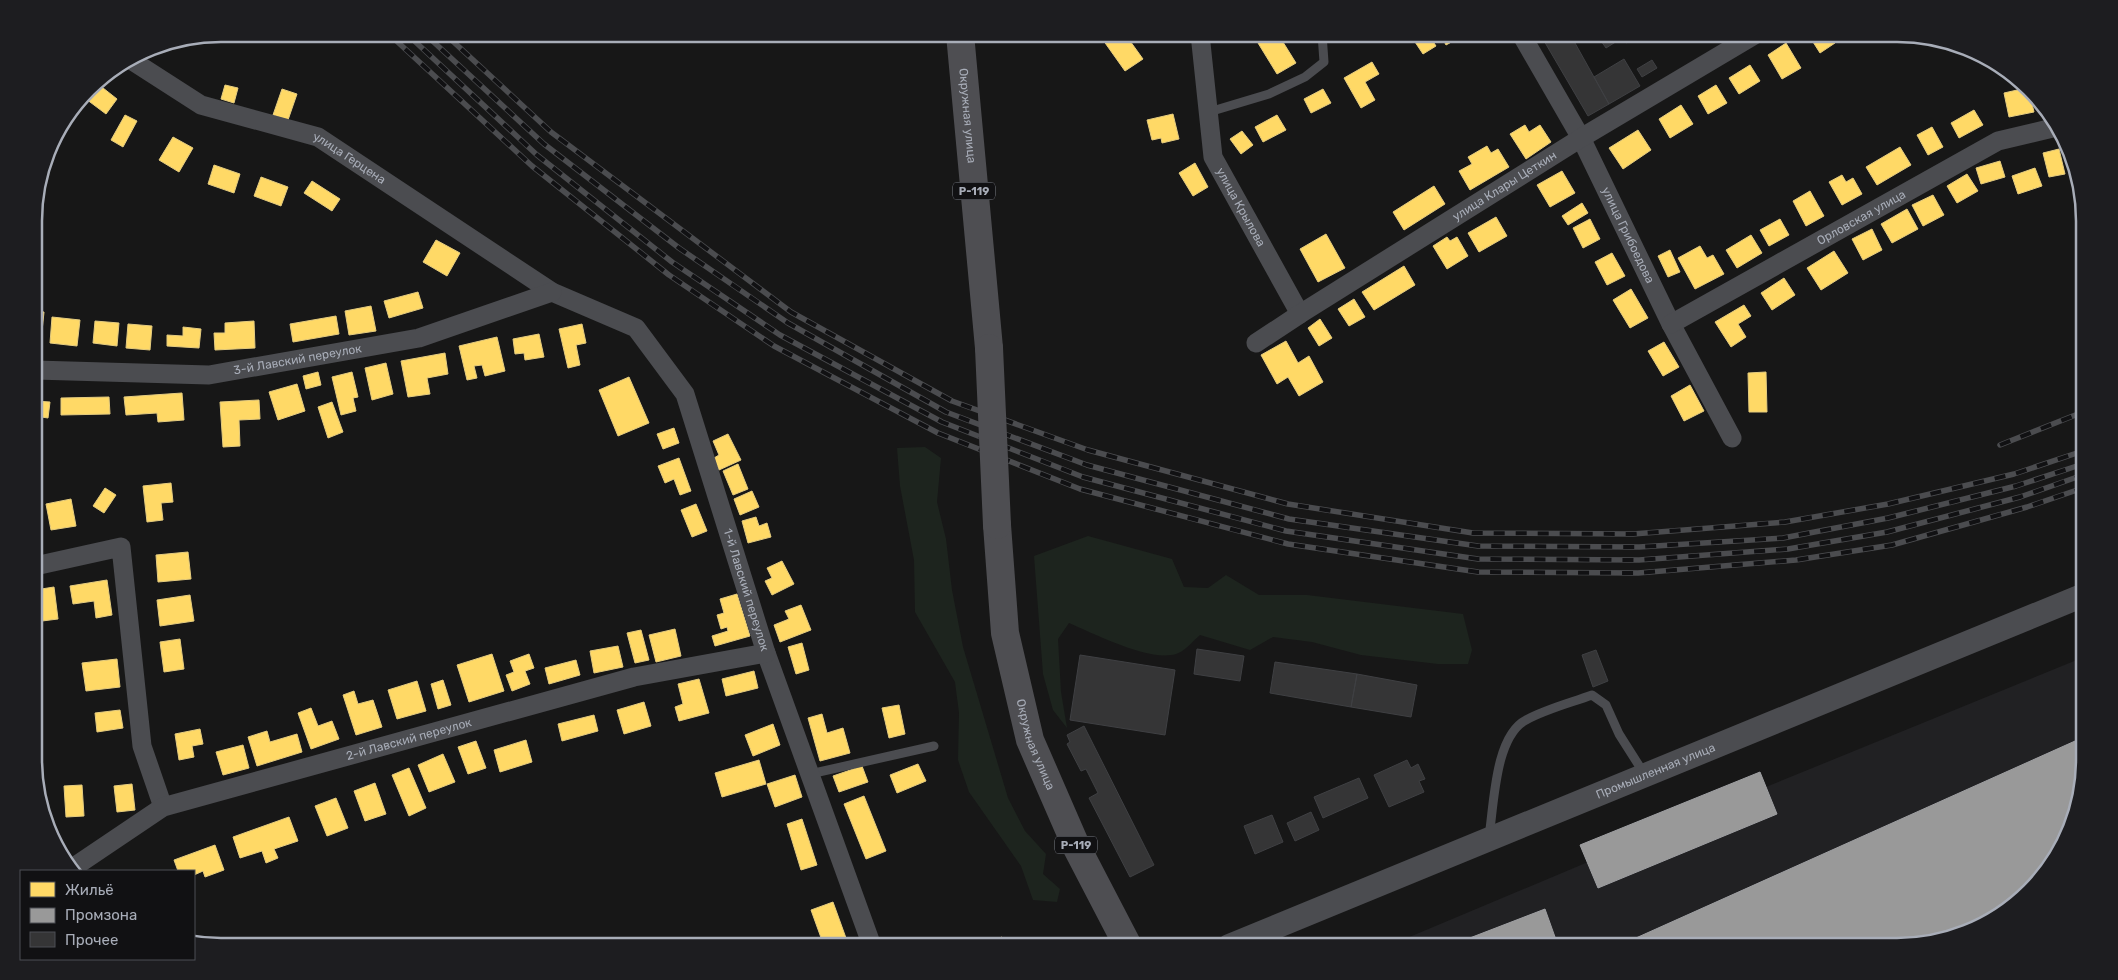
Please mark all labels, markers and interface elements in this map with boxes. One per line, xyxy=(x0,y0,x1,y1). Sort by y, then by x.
street label: Окружная улица xyxy=(956,67,979,164)
street label: улица Герцена xyxy=(312,129,388,187)
street label: улица Клары Цеткин xyxy=(1450,148,1559,224)
street label: улица Крылова xyxy=(1213,165,1268,249)
road number: Р-119 xyxy=(953,182,995,200)
street label: улица Грибоедова xyxy=(1599,185,1657,286)
street label: Орловская улица xyxy=(1814,187,1908,248)
street label: 3-й Лавский переулок xyxy=(232,341,363,378)
street label: 1-й Лавский переулок xyxy=(721,527,772,653)
street label: Окружная улица xyxy=(1014,698,1058,792)
street label: 2-й Лавский переулок xyxy=(345,715,474,763)
street label: Промышленная улица xyxy=(1594,740,1717,802)
road number: Р-119 xyxy=(1055,836,1097,854)
legend xyxy=(20,870,195,960)
text: Жильё xyxy=(65,881,114,899)
text: Промзона xyxy=(65,906,137,924)
text: Прочее xyxy=(65,931,118,949)

